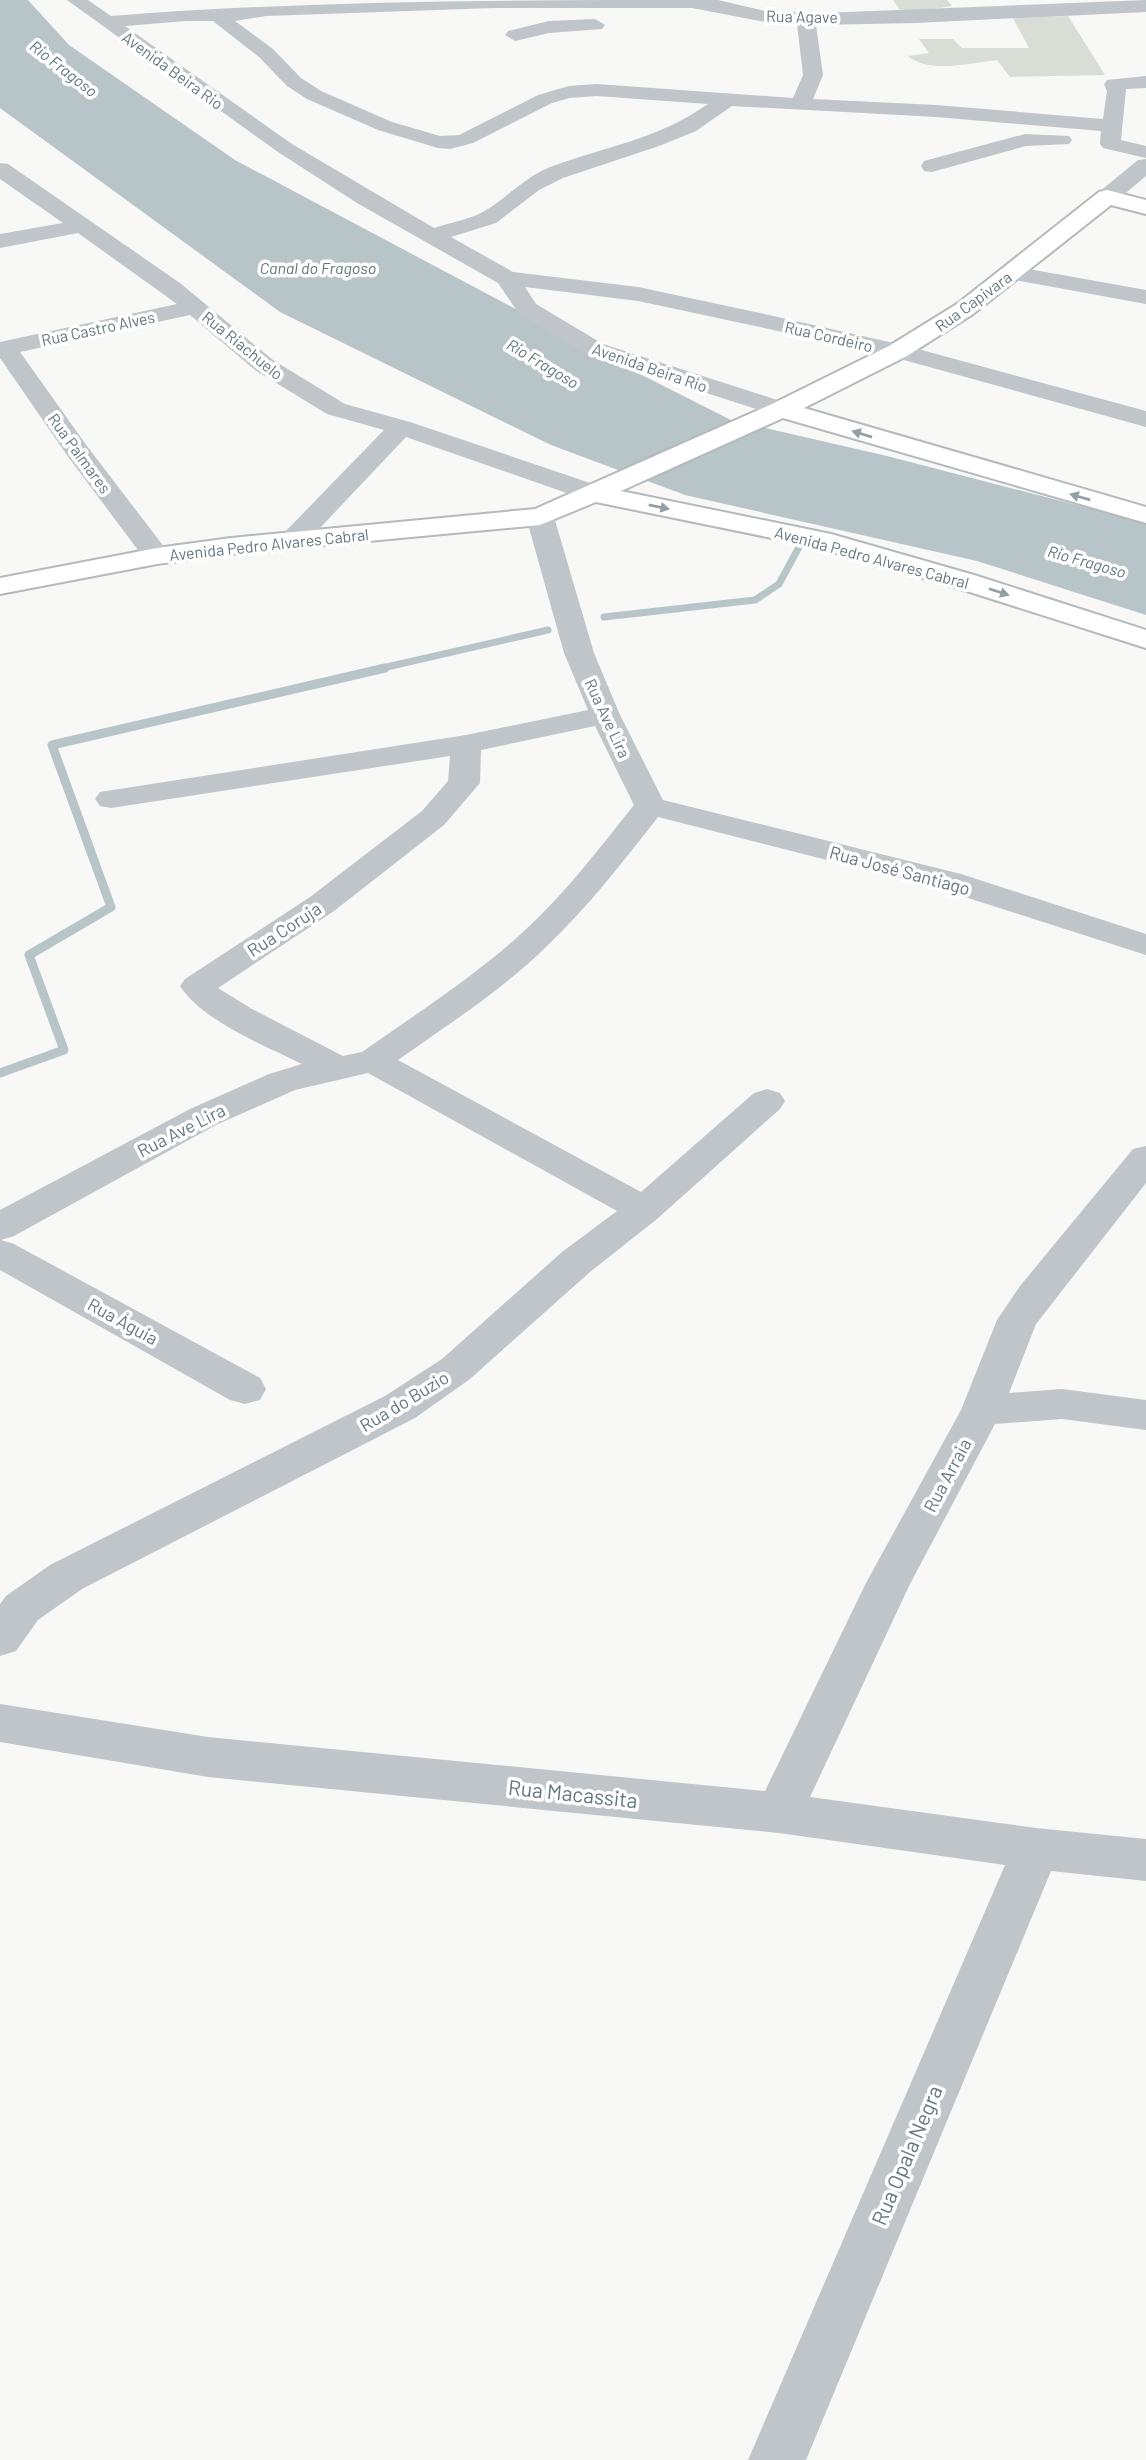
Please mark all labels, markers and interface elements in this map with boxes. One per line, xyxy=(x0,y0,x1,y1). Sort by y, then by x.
street label: Rua Agave xyxy=(766,6,838,26)
street label: Avenida Beira Rio xyxy=(119,27,227,113)
water label: Rio Fragoso xyxy=(27,36,101,100)
water label: Canal do Fragoso xyxy=(260,258,376,277)
street label: Rua Capivara xyxy=(931,267,1015,335)
street label: Rua Castro Alves xyxy=(40,307,156,349)
street label: Rua Riachuelo xyxy=(199,307,287,383)
street label: Rua Cordeiro xyxy=(783,317,875,355)
water label: Rio Fragoso xyxy=(504,334,582,392)
street label: Avenida Beira Rio xyxy=(590,338,710,396)
street label: Rua Palmares xyxy=(45,409,115,497)
one-way arrow xyxy=(851,429,872,439)
one-way arrow xyxy=(1070,491,1091,501)
one-way arrow xyxy=(648,501,670,512)
street label: Avenida Pedro Alvares Cabral xyxy=(773,522,971,592)
street label: Avenida Pedro Alvares Cabral xyxy=(168,524,370,564)
water label: Rio Fragoso xyxy=(1046,541,1128,581)
one-way arrow xyxy=(988,588,1009,598)
street label: Rua Ave Lira xyxy=(581,675,635,761)
street label: Rua José Santiago xyxy=(827,841,973,899)
street label: Rua Coruja xyxy=(243,897,325,961)
street label: Rua Ave Lira xyxy=(133,1098,229,1162)
street label: Rua Águia xyxy=(84,1293,162,1349)
street label: Rua do Buzio xyxy=(356,1366,452,1436)
street label: Rua Arraia xyxy=(918,1434,976,1516)
street label: Rua Macassita xyxy=(507,1774,639,1812)
street label: Rua Opala Negra xyxy=(865,2081,947,2229)

